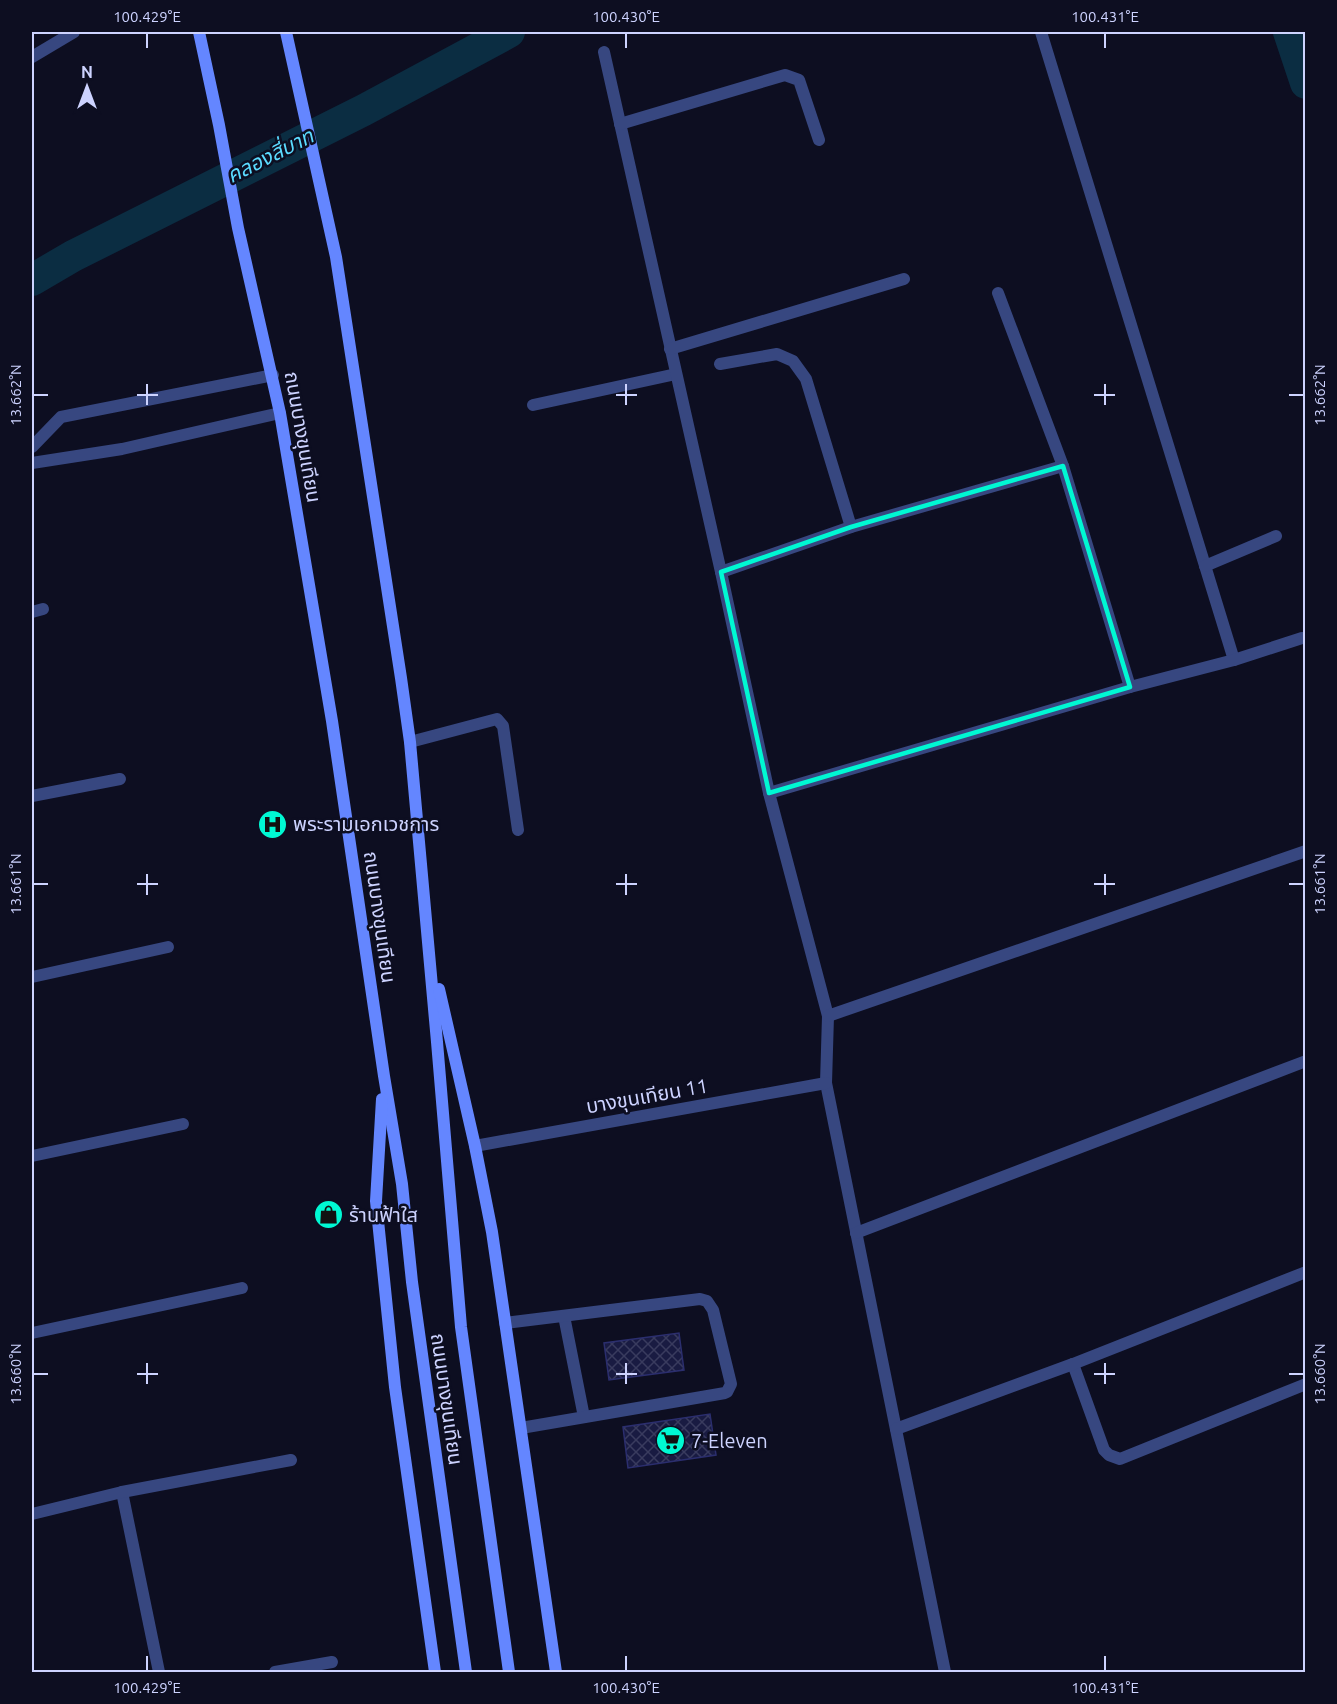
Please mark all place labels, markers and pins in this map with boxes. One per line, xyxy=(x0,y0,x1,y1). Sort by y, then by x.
hospital icon: พระรามเอกเวชการ xyxy=(256,808,288,840)
place label: พระรามเอกเวชการ xyxy=(293,812,439,835)
shop icon: ร้านฟ้าใส xyxy=(312,1199,344,1231)
place label: ร้านฟ้าใส xyxy=(349,1203,418,1226)
supermarket icon: 7-Eleven xyxy=(654,1425,686,1457)
place label: 7-Eleven xyxy=(691,1429,768,1452)

